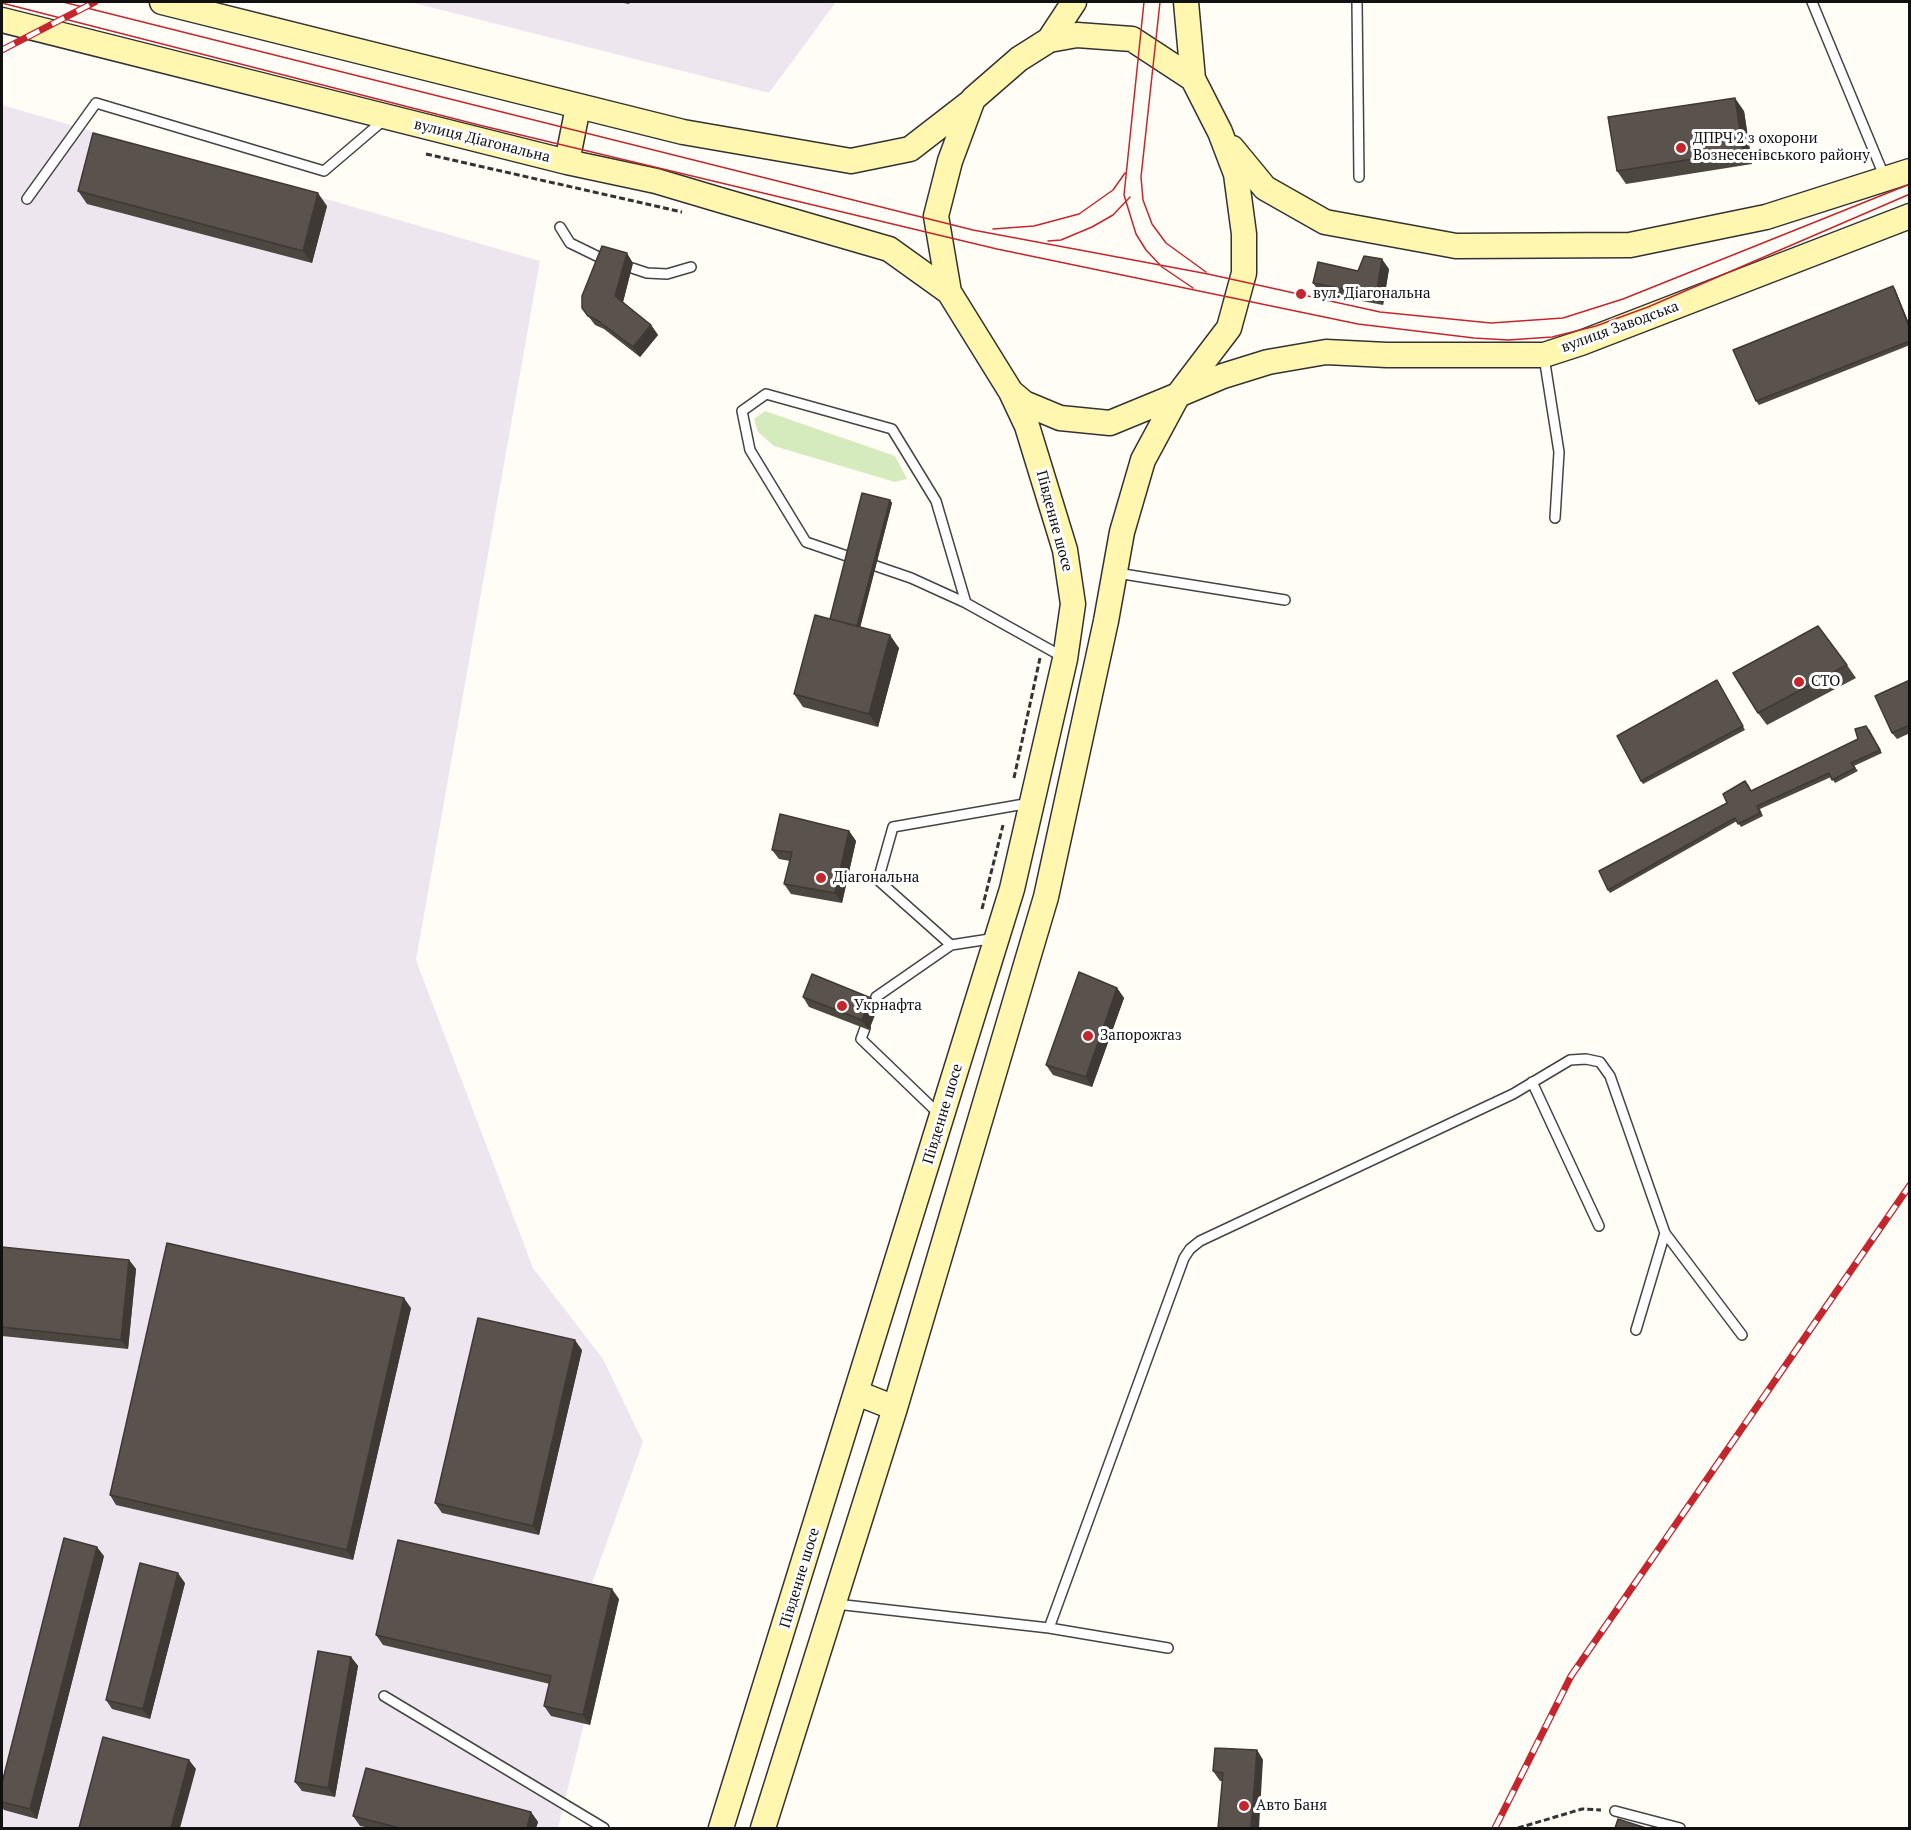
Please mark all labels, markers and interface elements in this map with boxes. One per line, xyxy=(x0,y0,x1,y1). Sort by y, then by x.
street label: вулиця Діагональна xyxy=(412,115,552,167)
place label: ДПРЧ 2 з охорони Вознесенівського району xyxy=(1693,130,1870,165)
marker: ДПРЧ 2 з охорони Вознесенівського району xyxy=(1674,141,1688,155)
place label: вул. Діагональна xyxy=(1313,285,1431,303)
marker: вул. Діагональна xyxy=(1294,287,1308,301)
street label: вулиця Заводська xyxy=(1559,297,1681,357)
street label: Південне шосе xyxy=(1032,468,1076,574)
place label: СТО xyxy=(1811,673,1840,691)
marker: СТО xyxy=(1792,675,1806,689)
place label: Діагональна xyxy=(833,869,919,887)
marker: Діагональна xyxy=(814,871,828,885)
place label: Укрнафта xyxy=(854,997,922,1015)
marker: Укрнафта xyxy=(835,999,849,1013)
place label: Запорожгаз xyxy=(1100,1027,1182,1045)
marker: Запорожгаз xyxy=(1081,1029,1095,1043)
street label: Південне шосе xyxy=(919,1062,967,1166)
street label: Південне шосе xyxy=(776,1526,824,1630)
place label: Авто Баня xyxy=(1256,1797,1327,1815)
marker: Авто Баня xyxy=(1237,1799,1251,1813)

